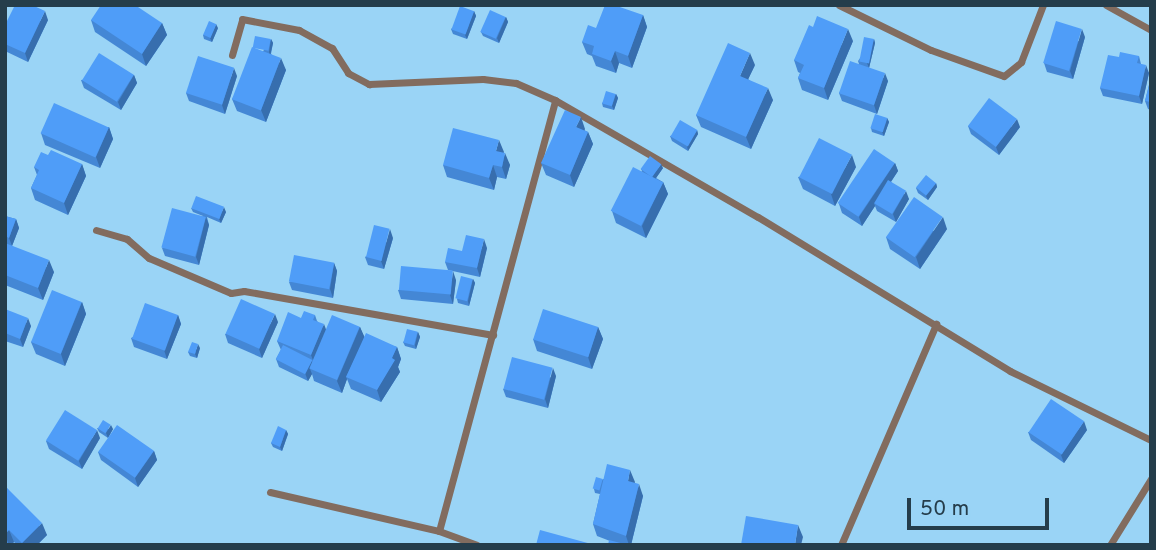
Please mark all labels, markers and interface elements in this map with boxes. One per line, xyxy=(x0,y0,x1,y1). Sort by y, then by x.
scale bar xyxy=(911,484,1053,528)
text: 50 m xyxy=(920,496,969,523)

